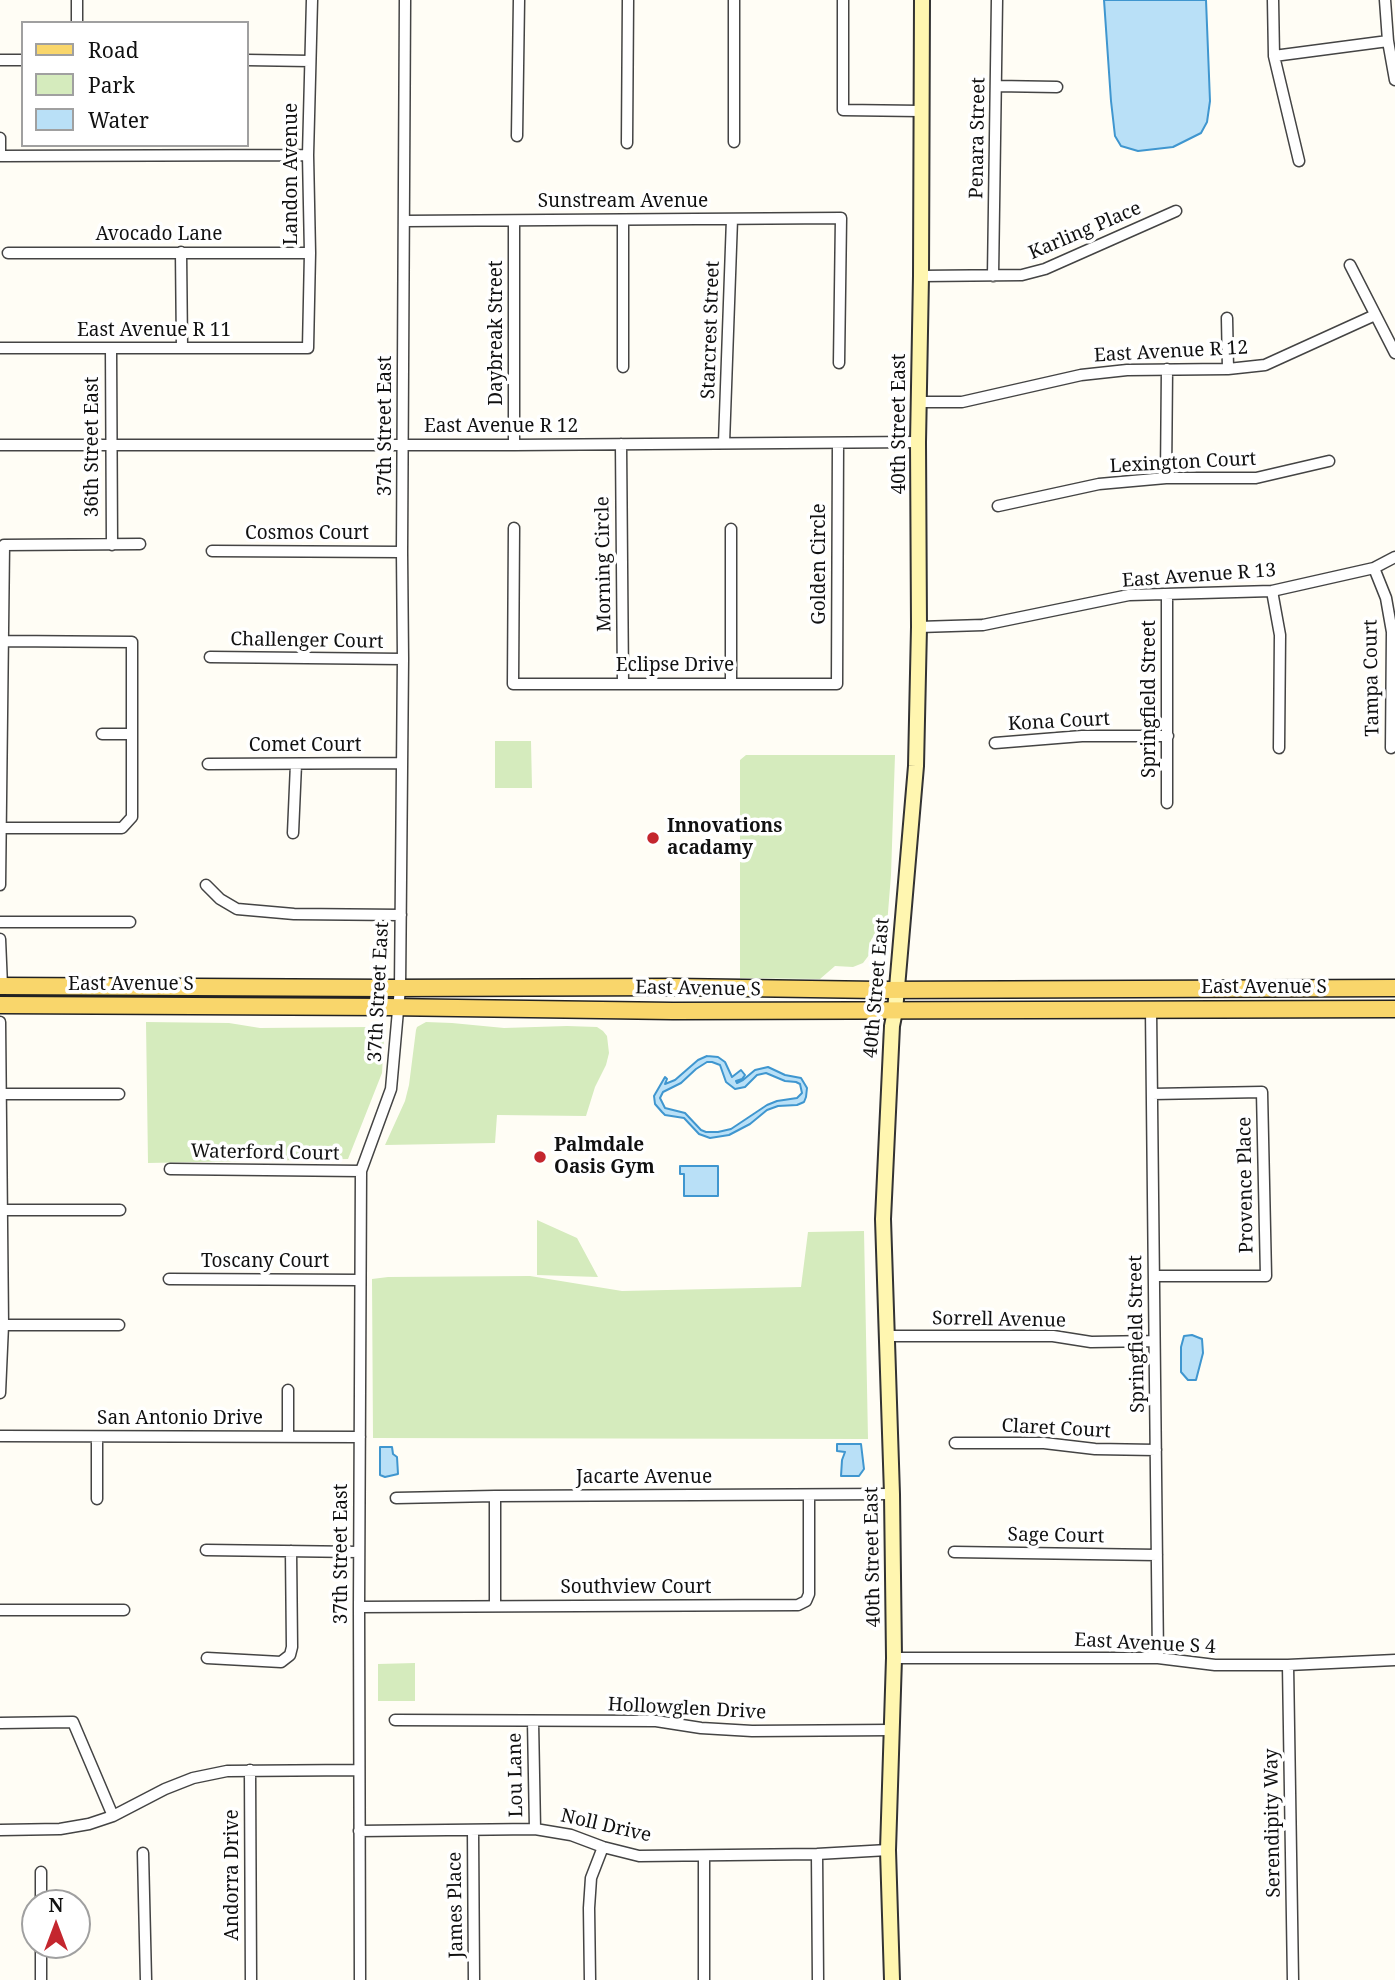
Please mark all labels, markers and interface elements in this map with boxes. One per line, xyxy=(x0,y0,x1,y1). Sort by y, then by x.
legend xyxy=(21,21,248,147)
text: Road xyxy=(88,36,139,64)
text: Park xyxy=(88,71,135,99)
street label: Penara Street xyxy=(966,77,990,199)
street label: Landon Avenue xyxy=(281,103,303,245)
text: Water xyxy=(88,106,149,134)
street label: Sunstream Avenue xyxy=(538,191,708,213)
street label: Karling Place xyxy=(1025,197,1145,265)
street label: Avocado Lane xyxy=(96,224,222,246)
street label: Daybreak Street xyxy=(486,260,508,406)
street label: Starcrest Street xyxy=(697,260,725,400)
street label: East Avenue R 11 xyxy=(77,320,231,342)
street label: East Avenue R 12 xyxy=(1093,337,1249,367)
street label: 40th Street East xyxy=(889,354,911,494)
street label: 37th Street East xyxy=(375,356,397,496)
street label: 36th Street East xyxy=(82,377,104,517)
street label: East Avenue R 12 xyxy=(424,416,578,438)
street label: Lexington Court xyxy=(1109,448,1257,478)
street label: Morning Circle xyxy=(591,496,617,632)
street label: Golden Circle xyxy=(809,503,831,625)
street label: Cosmos Court xyxy=(245,523,369,545)
street label: East Avenue R 13 xyxy=(1121,559,1277,593)
street label: Tampa Court xyxy=(1360,619,1384,737)
street label: Springfield Street xyxy=(1139,620,1161,778)
street label: Challenger Court xyxy=(230,628,384,654)
street label: Eclipse Drive xyxy=(616,655,734,677)
street label: Kona Court xyxy=(1007,708,1111,736)
street label: Comet Court xyxy=(249,735,361,757)
place label: Innovations acadamy xyxy=(667,816,782,860)
marker: Innovations acadamy xyxy=(645,830,661,846)
street label: 40th Street East xyxy=(860,917,894,1059)
street label: 37th Street East xyxy=(364,921,394,1063)
street label: East Avenue S xyxy=(68,974,194,996)
street label: East Avenue S xyxy=(635,977,761,1001)
street label: East Avenue S xyxy=(1201,977,1327,999)
street label: Provence Place xyxy=(1233,1116,1259,1254)
place label: Palmdale Oasis Gym xyxy=(554,1135,655,1179)
street label: Waterford Court xyxy=(190,1140,340,1166)
marker: Palmdale Oasis Gym xyxy=(532,1149,548,1165)
street label: Toscany Court xyxy=(201,1251,329,1273)
street label: Springfield Street xyxy=(1124,1255,1150,1413)
street label: Sorrell Avenue xyxy=(932,1307,1066,1333)
street label: San Antonio Drive xyxy=(97,1408,263,1430)
street label: Claret Court xyxy=(1001,1415,1111,1443)
street label: Jacarte Avenue xyxy=(576,1467,712,1489)
street label: 37th Street East xyxy=(331,1484,353,1624)
street label: 40th Street East xyxy=(860,1486,886,1628)
street label: Sage Court xyxy=(1007,1524,1105,1548)
street label: Southview Court xyxy=(560,1577,712,1599)
street label: East Avenue S 4 xyxy=(1074,1629,1216,1659)
street label: Hollowglen Drive xyxy=(607,1693,767,1725)
street label: Lou Lane xyxy=(504,1732,528,1818)
street label: Serendipity Way xyxy=(1260,1748,1286,1898)
street label: Noll Drive xyxy=(559,1805,653,1847)
street label: Andorra Drive xyxy=(222,1809,244,1941)
street label: James Place xyxy=(444,1851,468,1959)
north arrow xyxy=(21,1889,91,1959)
text: N xyxy=(49,1892,63,1918)

